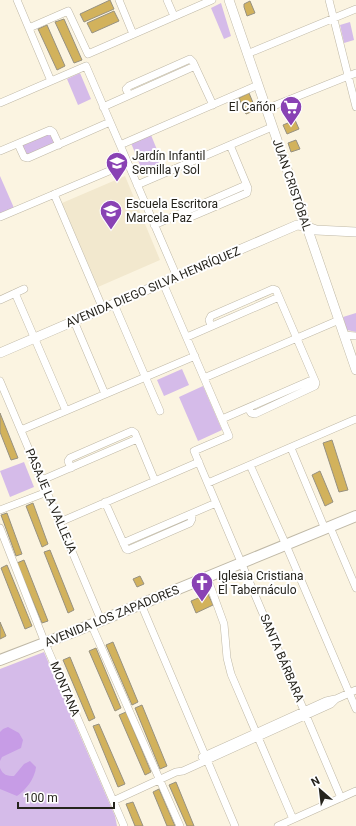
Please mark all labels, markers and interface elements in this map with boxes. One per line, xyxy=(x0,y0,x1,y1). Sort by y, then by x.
supermarket icon: El Cañón xyxy=(278,94,304,127)
place label: El Cañón xyxy=(229,100,276,114)
street label: JUAN CRISTÓBAL xyxy=(270,137,315,233)
place label: Jardín Infantil Semilla y Sol xyxy=(132,149,205,177)
school or university icon: Jardín Infantil Semilla y Sol xyxy=(104,150,130,183)
place label: Escuela Escritora Marcela Paz xyxy=(126,197,218,225)
school or university icon: Escuela Escritora Marcela Paz xyxy=(98,198,124,231)
street label: AVENIDA DIEGO SILVA HENRÍQUEZ xyxy=(63,243,242,330)
street label: PASAJE LA VALLEJA xyxy=(23,447,79,556)
place label: Iglesia Cristiana El Tabernáculo xyxy=(218,569,303,597)
church icon: Iglesia Cristiana El Tabernáculo xyxy=(189,570,215,603)
street label: AVENIDA LOS ZAPADORES xyxy=(43,583,181,649)
street label: SANTA BÁRBARA xyxy=(257,612,308,704)
street label: MONTANA xyxy=(47,659,83,719)
north arrow xyxy=(300,770,340,810)
text: N xyxy=(309,774,322,789)
scale bar xyxy=(18,784,114,810)
text: 100 m xyxy=(24,791,58,805)

